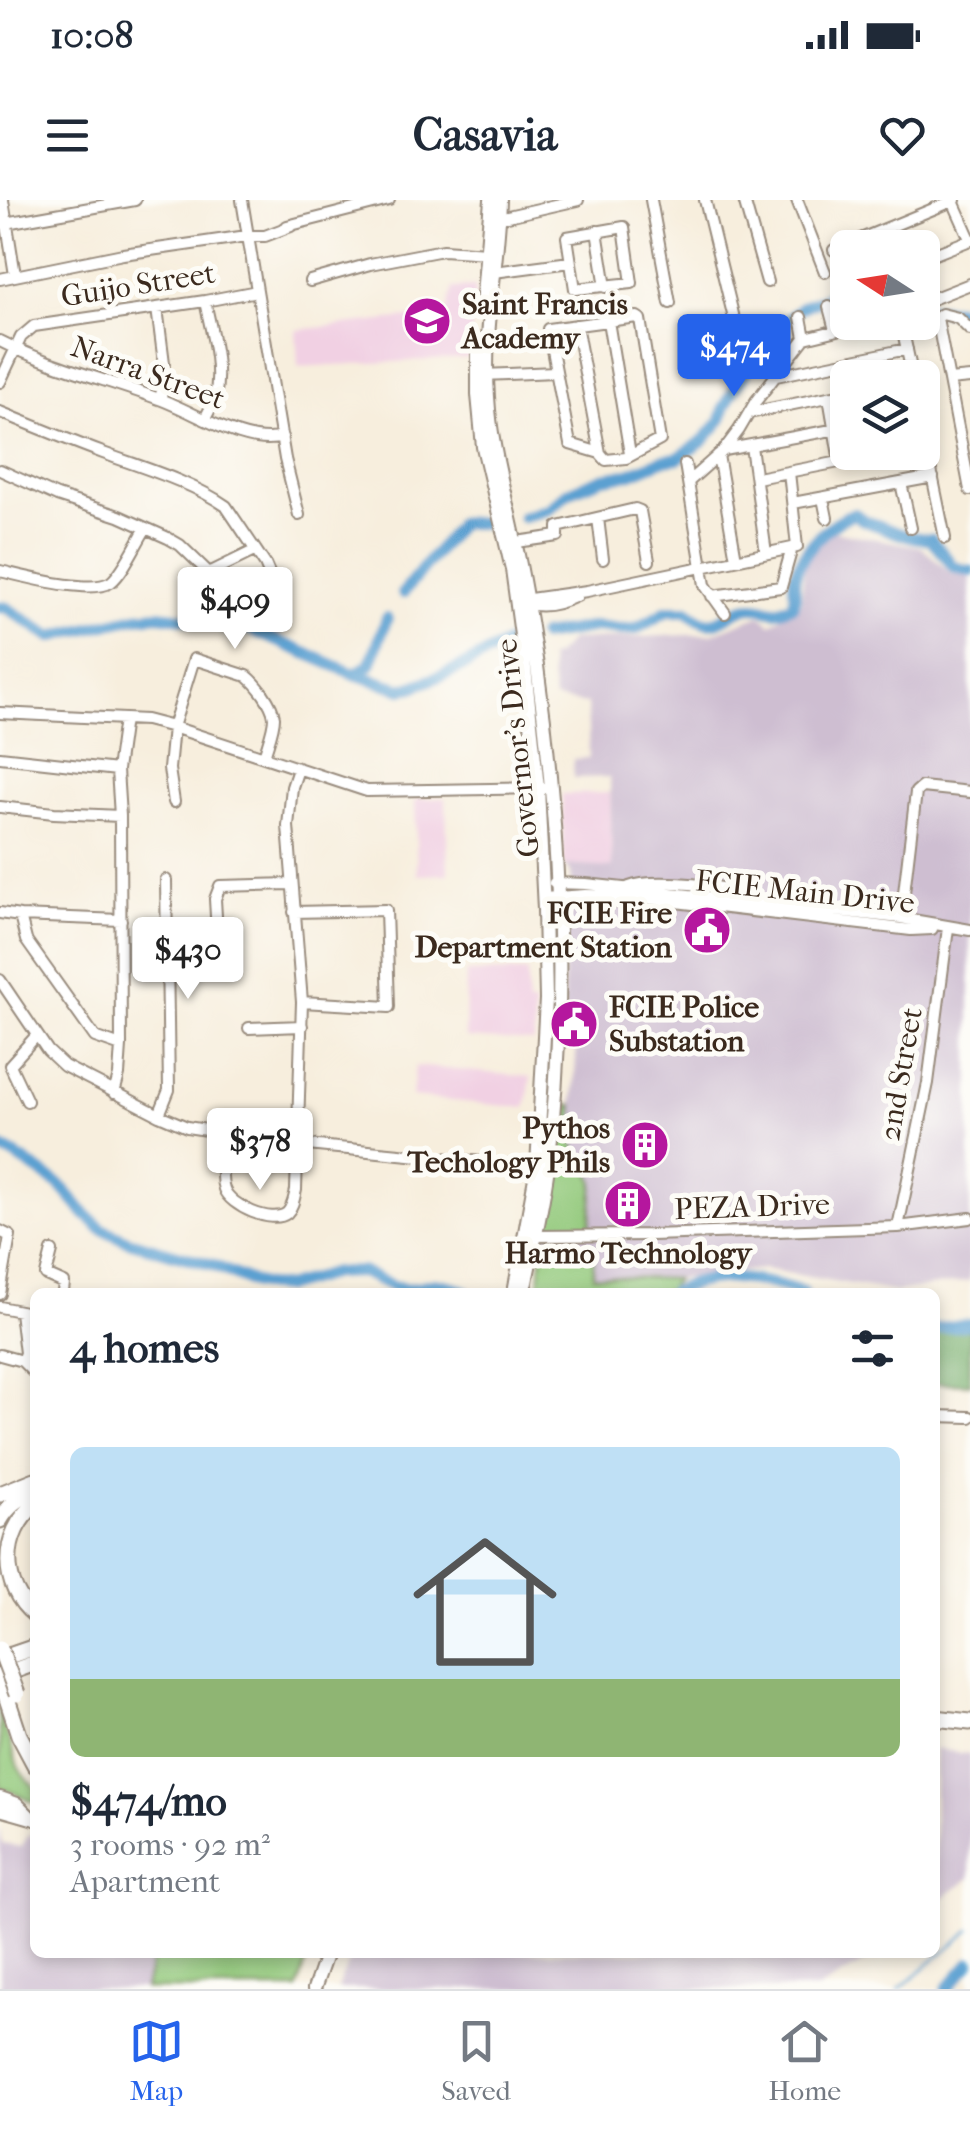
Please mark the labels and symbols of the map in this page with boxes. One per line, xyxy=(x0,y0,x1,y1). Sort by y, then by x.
north arrow xyxy=(830,230,940,340)
street label: Guijo Street xyxy=(59,256,218,314)
place label: Saint Francis Academy xyxy=(460,287,628,356)
school or university icon: Saint Francis Academy xyxy=(401,295,453,347)
pin: $474 xyxy=(675,314,793,399)
street label: Narra Street xyxy=(66,329,230,417)
pin: $409 xyxy=(176,567,294,652)
street label: Governor's Drive xyxy=(489,637,547,859)
street label: FCIE Main Drive xyxy=(694,863,916,921)
place label: FCIE Fire Department Station xyxy=(415,896,673,965)
public building icon: FCIE Fire Department Station xyxy=(681,904,733,956)
pin: $430 xyxy=(129,917,247,1002)
place label: FCIE Police Substation xyxy=(609,990,759,1059)
public building icon: FCIE Police Substation xyxy=(548,998,600,1050)
street label: 2nd Street xyxy=(872,1004,930,1143)
pin: $378 xyxy=(201,1108,319,1193)
place label: Pythos Techology Phils xyxy=(407,1111,610,1180)
building icon: Pythos Techology Phils xyxy=(619,1119,671,1171)
building icon: Harmo Technology xyxy=(602,1178,654,1230)
street label: PEZA Drive xyxy=(674,1187,831,1227)
place label: Harmo Technology xyxy=(504,1236,754,1271)

